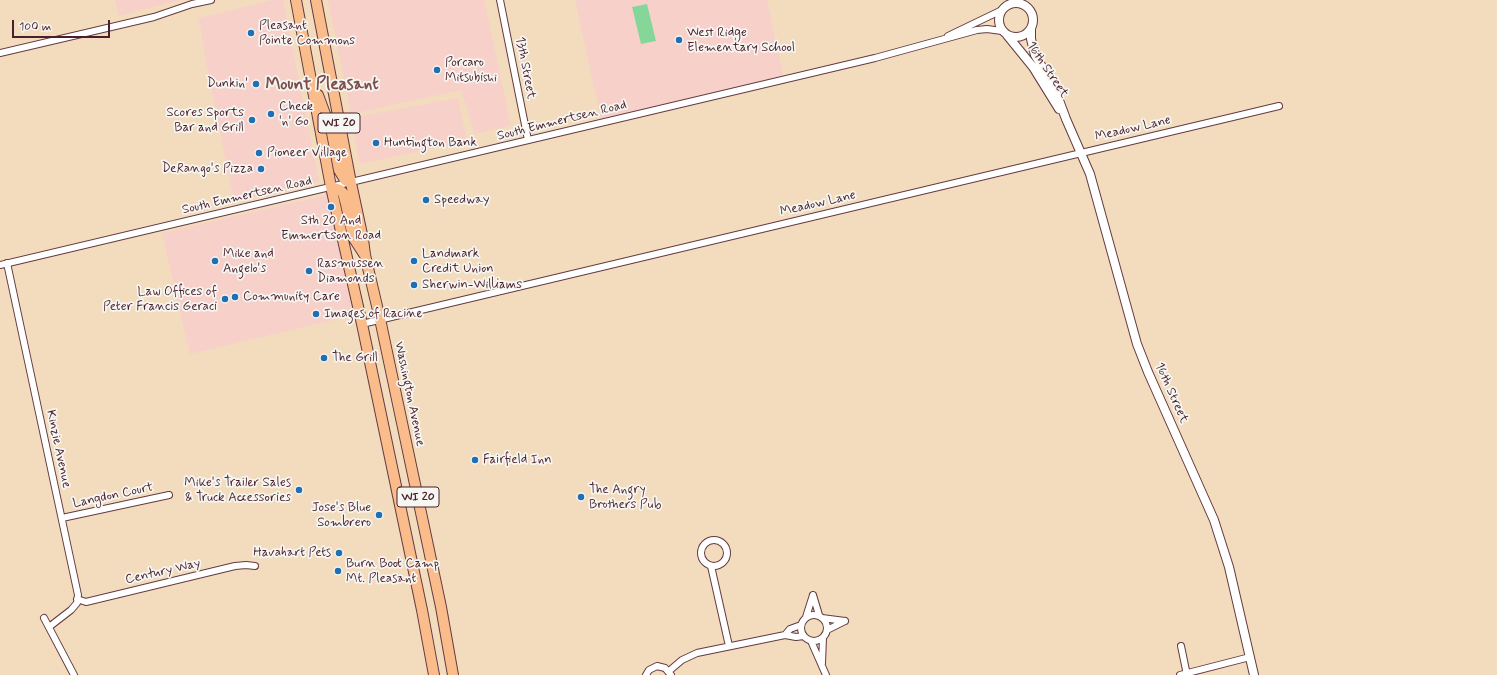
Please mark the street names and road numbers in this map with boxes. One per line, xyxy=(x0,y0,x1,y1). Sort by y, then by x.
street label: 13th Street xyxy=(511,36,539,100)
street label: 16th Street xyxy=(1022,39,1072,101)
street label: South Emmertsen Road xyxy=(496,97,628,145)
road number: WI 20 xyxy=(318,113,360,133)
street label: Meadow Lane xyxy=(1094,113,1172,145)
street label: South Emmertsen Road xyxy=(181,173,313,219)
street label: Meadow Lane xyxy=(779,188,857,220)
street label: Washington Avenue xyxy=(390,340,428,448)
street label: 16th Street xyxy=(1151,360,1191,426)
street label: Kinzie Avenue xyxy=(42,409,74,489)
street label: Langdon Court xyxy=(71,480,155,512)
road number: WI 20 xyxy=(397,487,439,507)
street label: Century Way xyxy=(124,556,202,588)

